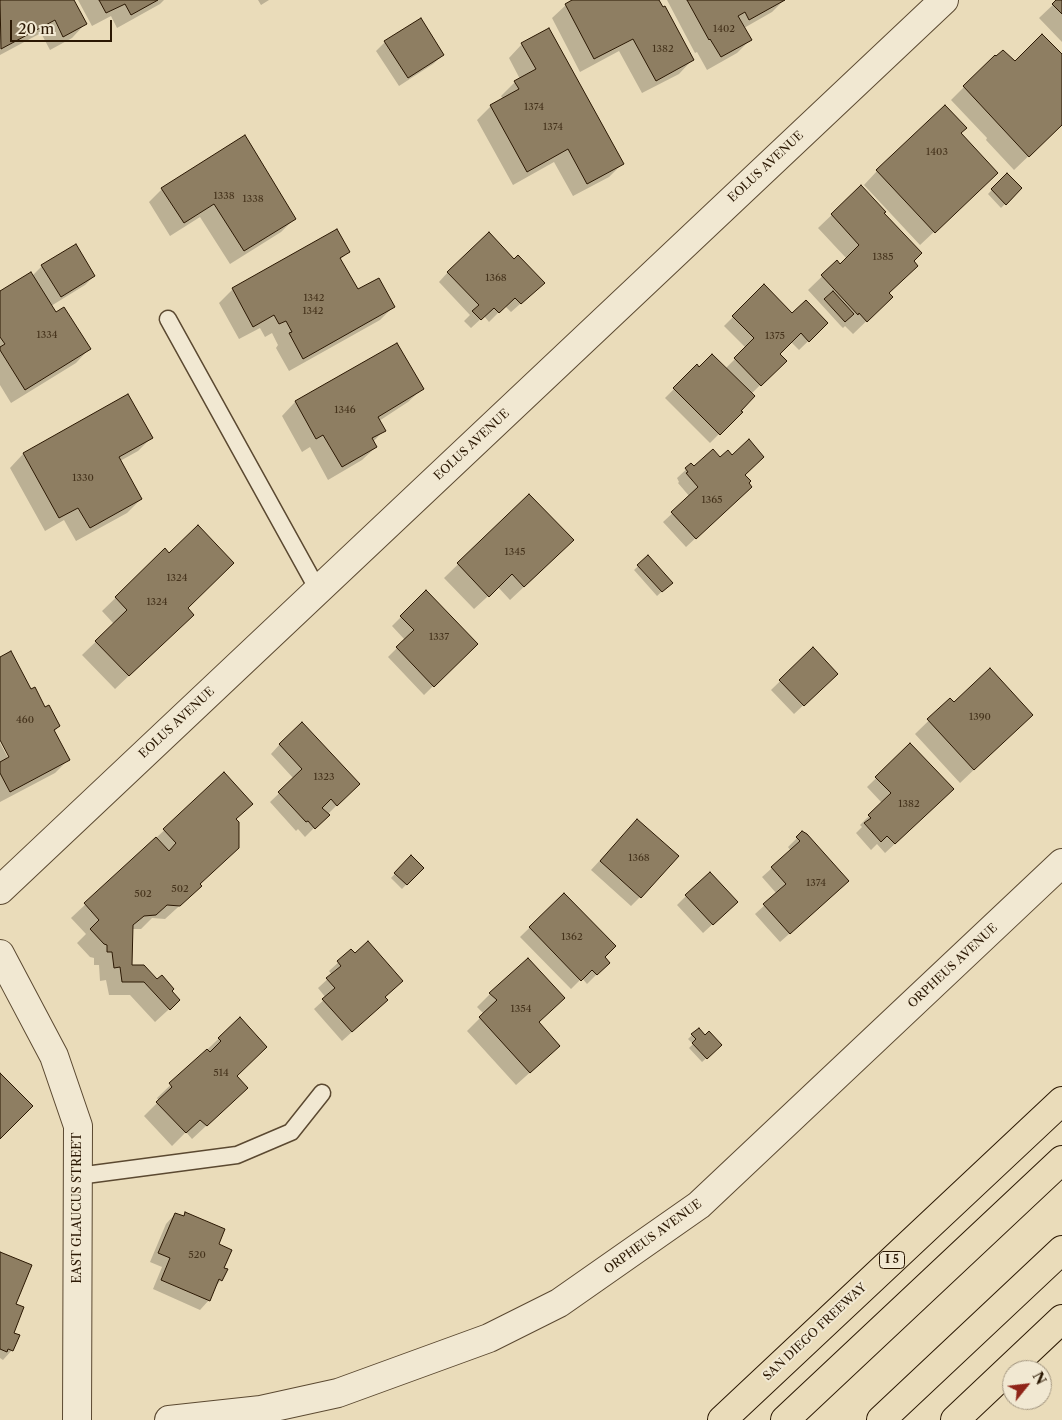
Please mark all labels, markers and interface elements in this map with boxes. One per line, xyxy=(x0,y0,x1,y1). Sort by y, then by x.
scale bar xyxy=(12,10,115,42)
text: 20 m xyxy=(18,19,54,38)
house number: 1402 xyxy=(713,23,735,35)
house number: 1382 xyxy=(652,43,674,55)
house number: 1374 xyxy=(524,101,544,113)
house number: 1374 xyxy=(543,121,563,133)
street label: EOLUS AVENUE xyxy=(725,128,807,206)
house number: 1403 xyxy=(926,146,948,158)
house number: 1338 xyxy=(213,190,235,202)
house number: 1338 xyxy=(242,193,264,205)
house number: 1385 xyxy=(872,251,894,263)
house number: 1368 xyxy=(485,272,507,284)
house number: 1342 xyxy=(303,292,325,304)
house number: 1342 xyxy=(302,305,324,317)
house number: 1334 xyxy=(37,329,57,341)
house number: 1375 xyxy=(765,330,785,342)
house number: 1346 xyxy=(334,404,356,416)
street label: EOLUS AVENUE xyxy=(431,406,513,484)
house number: 1330 xyxy=(72,472,94,484)
house number: 1365 xyxy=(702,494,722,506)
house number: 1345 xyxy=(505,546,525,558)
house number: 1324 xyxy=(166,572,188,584)
house number: 1324 xyxy=(146,596,168,608)
house number: 1337 xyxy=(429,631,449,643)
street label: EOLUS AVENUE xyxy=(136,684,218,762)
house number: 1390 xyxy=(969,711,991,723)
house number: 460 xyxy=(16,714,34,726)
house number: 1323 xyxy=(314,771,334,783)
house number: 1382 xyxy=(898,798,920,810)
house number: 1368 xyxy=(628,852,650,864)
house number: 1374 xyxy=(806,877,826,889)
house number: 502 xyxy=(171,883,189,895)
house number: 502 xyxy=(134,888,152,900)
street label: ORPHEUS AVENUE xyxy=(905,921,1001,1011)
house number: 1362 xyxy=(561,931,583,943)
house number: 1354 xyxy=(511,1003,531,1015)
house number: 514 xyxy=(213,1067,229,1079)
street label: EAST GLAUCUS STREET xyxy=(71,1133,85,1283)
street label: ORPHEUS AVENUE xyxy=(601,1197,705,1277)
house number: 520 xyxy=(188,1249,206,1261)
road number: I 5 xyxy=(880,1252,904,1268)
street label: SAN DIEGO FREEWAY xyxy=(760,1280,870,1384)
north arrow xyxy=(1002,1360,1052,1410)
text: N xyxy=(1028,1369,1050,1388)

